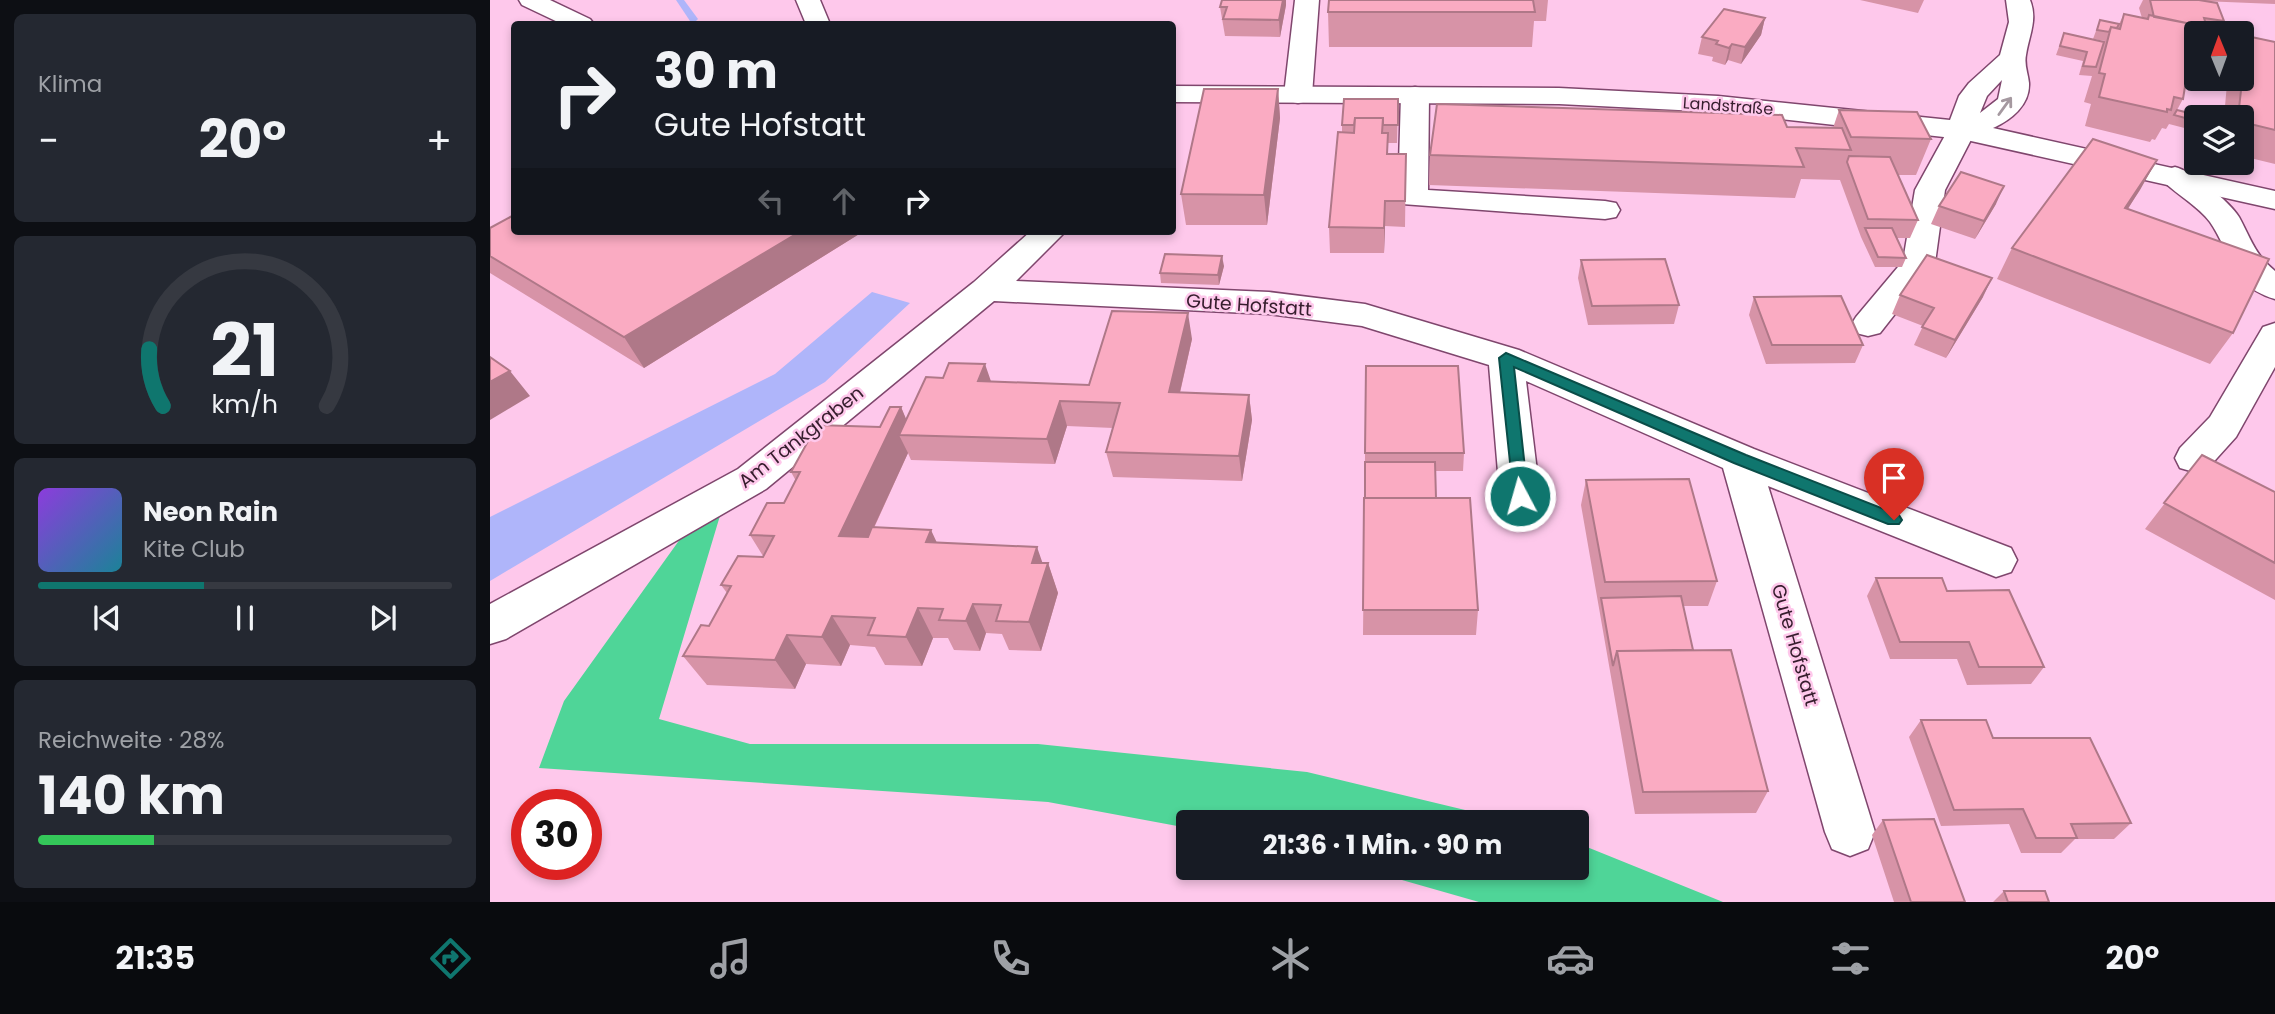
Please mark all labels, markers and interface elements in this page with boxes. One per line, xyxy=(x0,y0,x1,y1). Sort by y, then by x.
north arrow xyxy=(2184,21,2254,91)
map controls xyxy=(2184,21,2254,175)
text: 30 m xyxy=(654,37,778,105)
icon: right xyxy=(539,49,630,140)
text: Klima xyxy=(38,68,102,100)
street label: Landstraße xyxy=(1682,91,1774,121)
one-way arrow xyxy=(1997,97,2012,116)
text: Gute Hofstatt xyxy=(654,102,866,147)
text: 20° xyxy=(199,103,286,176)
button: layers xyxy=(2184,105,2254,175)
text: − xyxy=(38,114,59,167)
text: + xyxy=(426,114,452,167)
icon: left xyxy=(752,182,790,220)
icon: ahead xyxy=(825,182,863,220)
icon: right xyxy=(898,182,936,220)
street label: Gute Hofstatt xyxy=(1185,287,1313,323)
text: 21 xyxy=(211,300,279,401)
street label: Am Tankgraben xyxy=(733,380,869,494)
text: km/h xyxy=(212,387,278,422)
pin xyxy=(1864,448,1924,520)
position arrow xyxy=(1483,459,1557,533)
icon: arrive xyxy=(1875,459,1913,497)
text: Neon Rain xyxy=(143,494,278,530)
text: Kite Club xyxy=(143,533,245,565)
street label: Gute Hofstatt xyxy=(1765,581,1825,709)
icon: previous xyxy=(88,599,126,637)
icon: pause xyxy=(226,599,264,637)
icon: next xyxy=(364,599,402,637)
text: Reichweite · 28% xyxy=(38,724,224,756)
text: 140 km xyxy=(38,759,225,832)
speed limit sign: 30 xyxy=(511,789,602,880)
text: 21:36 · 1 Min. · 90 m xyxy=(1263,827,1502,863)
icon: directions xyxy=(426,934,475,983)
icon: music xyxy=(706,934,755,983)
icon: phone xyxy=(986,934,1035,983)
icon: climate xyxy=(1266,934,1315,983)
icon: car xyxy=(1546,934,1595,983)
icon: filters xyxy=(1826,934,1875,983)
text: 21:35 xyxy=(115,935,195,980)
text: 20° xyxy=(2105,935,2159,980)

